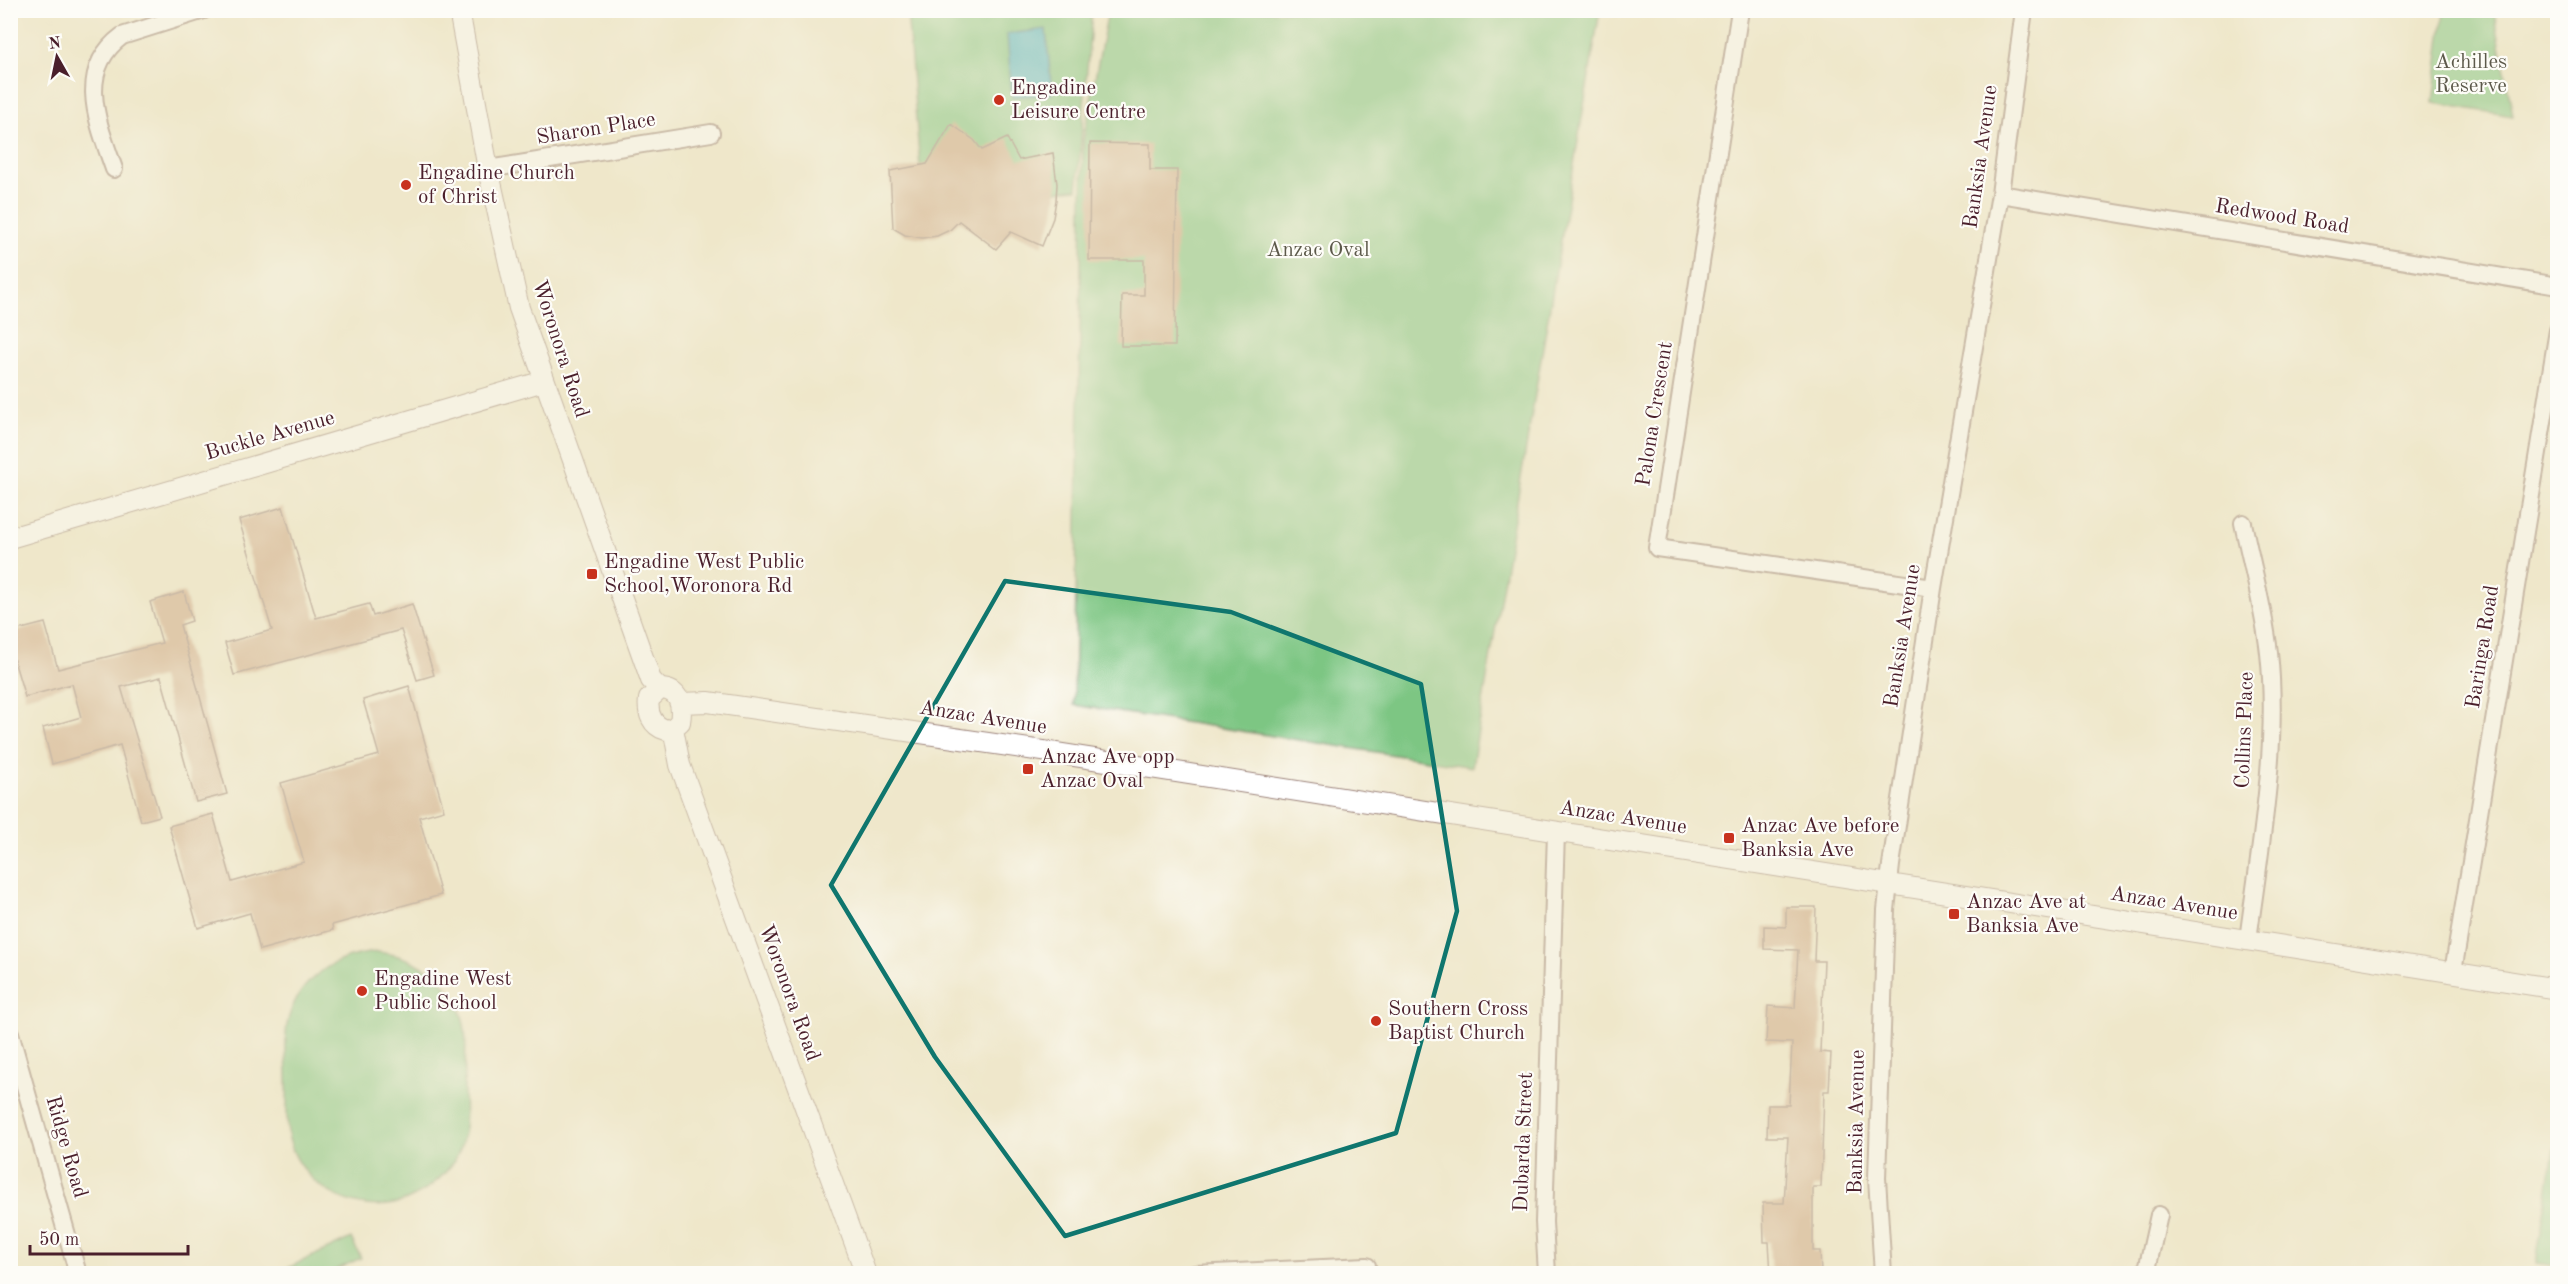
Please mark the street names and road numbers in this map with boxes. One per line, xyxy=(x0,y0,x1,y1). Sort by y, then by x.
street label: Banksia Avenue xyxy=(1961,84,2001,230)
street label: Sharon Place xyxy=(535,109,657,149)
street label: Redwood Road xyxy=(2213,196,2351,238)
street label: Woronora Road xyxy=(528,278,592,420)
street label: Palona Crescent xyxy=(1633,340,1677,488)
street label: Buckle Avenue xyxy=(203,407,337,465)
street label: Banksia Avenue xyxy=(1881,563,1925,709)
street label: Baringa Road xyxy=(2463,584,2503,710)
street label: Collins Place xyxy=(2232,671,2258,789)
street label: Anzac Avenue xyxy=(918,698,1048,738)
street label: Anzac Avenue xyxy=(1558,798,1688,838)
street label: Anzac Avenue xyxy=(2109,884,2239,924)
street label: Woronora Road xyxy=(755,922,823,1064)
street label: Banksia Avenue xyxy=(1845,1049,1869,1195)
street label: Dubarda Street xyxy=(1511,1072,1537,1212)
street label: Ridge Road xyxy=(41,1093,91,1201)

